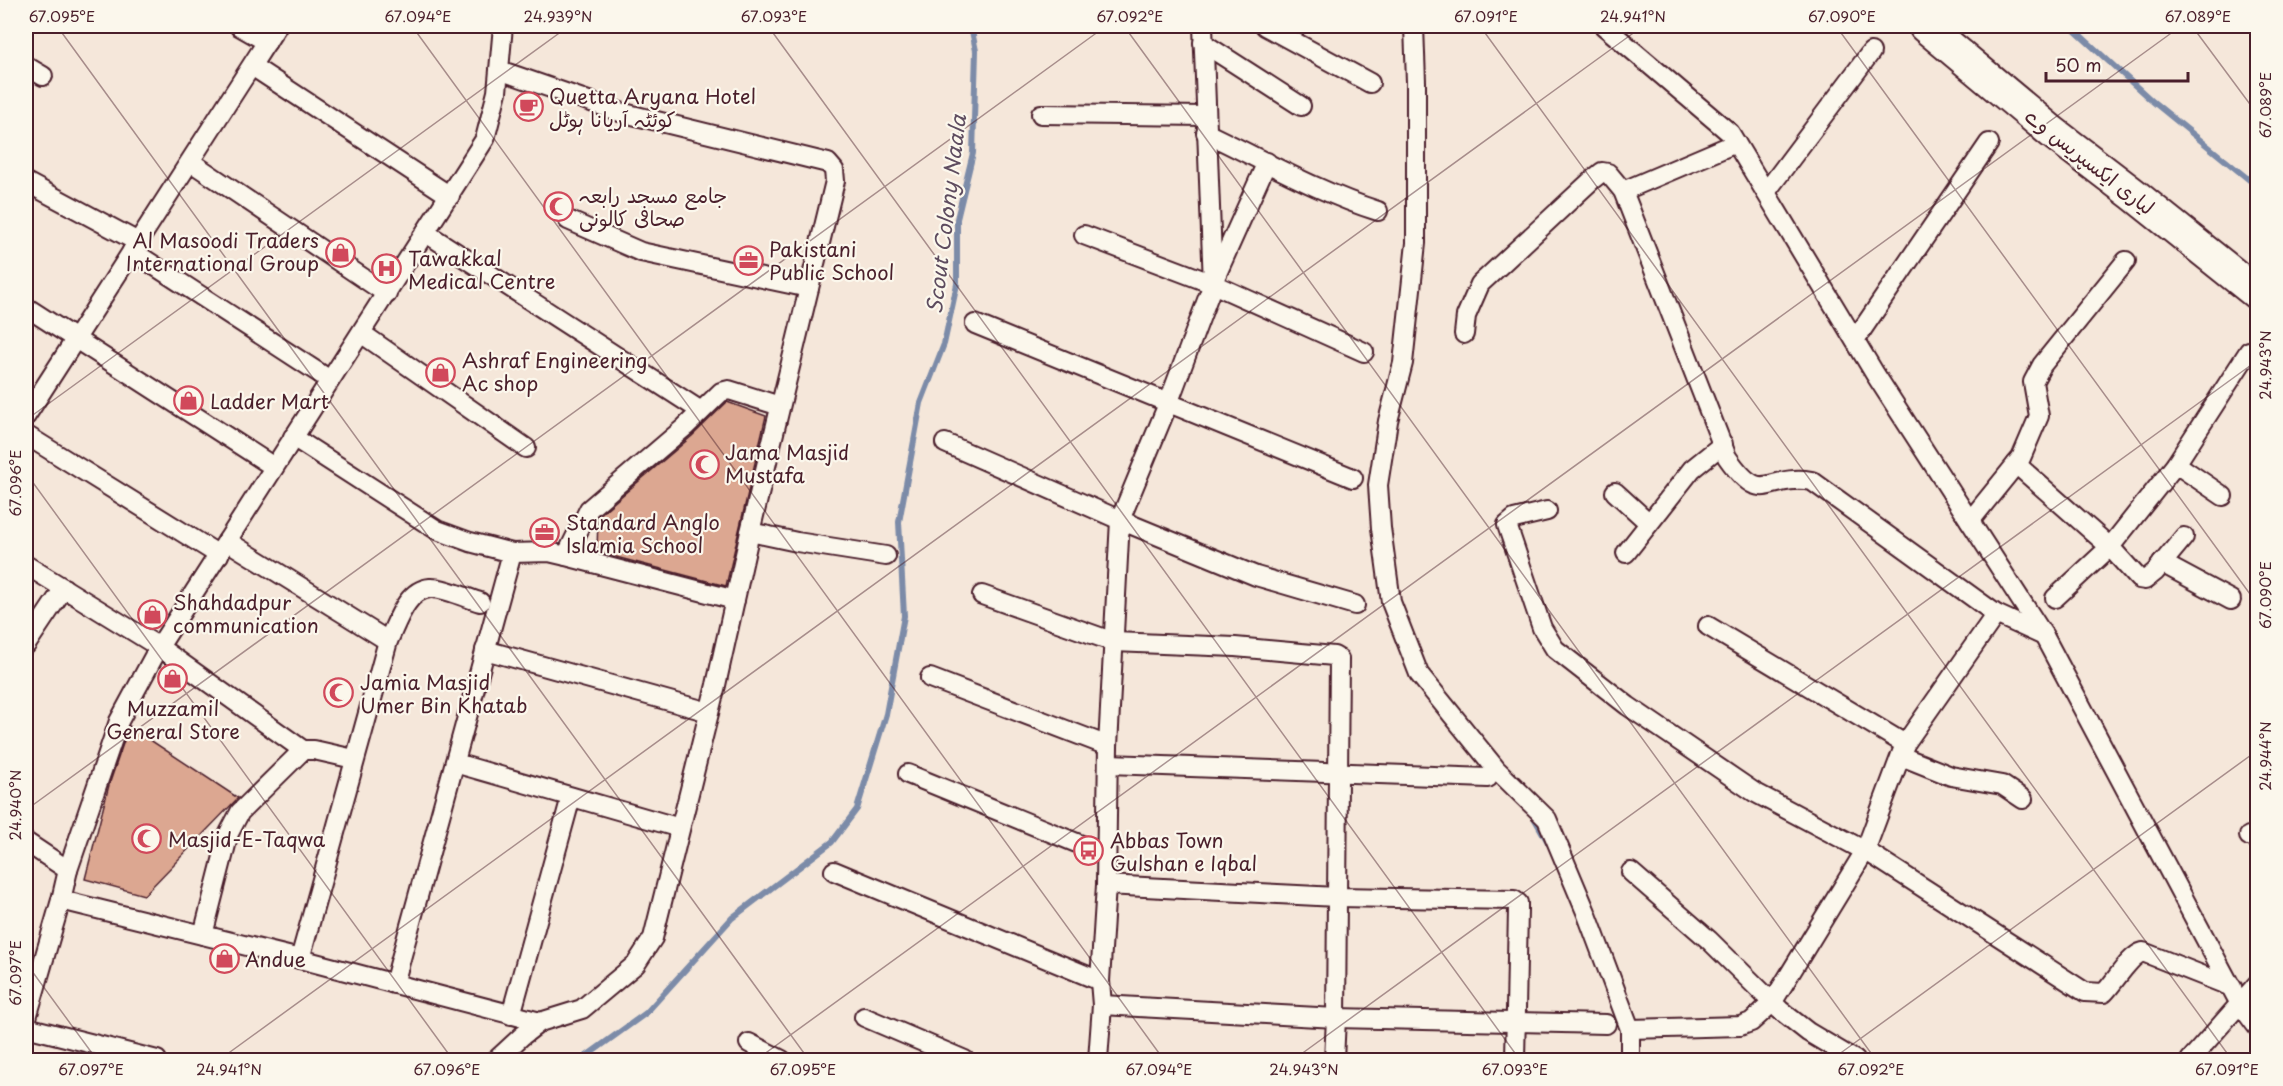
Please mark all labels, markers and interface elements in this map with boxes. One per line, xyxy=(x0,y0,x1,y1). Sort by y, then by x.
text: 67.095°E xyxy=(29,4,95,27)
text: 67.094°E xyxy=(385,4,451,27)
text: 24.939°N xyxy=(524,4,592,27)
text: 67.093°E xyxy=(741,4,807,27)
text: 67.092°E xyxy=(1096,4,1164,27)
text: 67.091°E xyxy=(1454,4,1518,27)
text: 24.941°N xyxy=(1600,4,1666,27)
text: 67.090°E xyxy=(1808,4,1876,27)
text: 67.089°E xyxy=(2165,4,2231,27)
scale bar xyxy=(2046,45,2188,83)
text: 50 m xyxy=(2055,51,2102,78)
text: 67.089°E xyxy=(2253,72,2276,138)
place label: Quetta Aryana Hotel کوئٹہ آریانا ہوٹل xyxy=(549,81,756,135)
cafe icon: Quetta Aryana Hotel کوئٹہ آریانا ہوٹل xyxy=(512,91,544,123)
street label: لیاری ایکسپریس وے xyxy=(2019,101,2161,221)
water label: Scout Colony Naala xyxy=(917,112,973,315)
place label: جامع مسجد رابعہ صحافی کالونی xyxy=(579,180,727,233)
mosque icon: جامع مسجد رابعہ صحافی کالونی xyxy=(542,190,574,222)
place label: Al Masoodi Traders International Group xyxy=(126,225,319,278)
place label: Pakistani Public School xyxy=(769,234,894,287)
shop icon: Al Masoodi Traders International Group xyxy=(324,236,356,268)
place label: Tawakkal Medical Centre xyxy=(408,243,555,296)
office icon: Pakistani Public School xyxy=(732,244,764,276)
hospital icon: Tawakkal Medical Centre xyxy=(371,253,403,285)
text: 24.943°N xyxy=(2253,330,2276,400)
place label: Ashraf Engineering Ac shop xyxy=(462,345,648,398)
shop icon: Ashraf Engineering Ac shop xyxy=(425,356,457,388)
shop icon: Ladder Mart xyxy=(173,385,205,417)
place label: Ladder Mart xyxy=(210,386,329,416)
place label: Jama Masjid Mustafa xyxy=(725,437,849,490)
mosque icon: Jama Masjid Mustafa xyxy=(688,448,720,480)
text: 67.096°E xyxy=(3,450,26,516)
place label: Standard Anglo Islamia School xyxy=(566,507,720,560)
office icon: Standard Anglo Islamia School xyxy=(529,517,561,549)
text: 67.090°E xyxy=(2253,561,2276,629)
place label: Shahdadpur communication xyxy=(173,587,319,640)
shop icon: Shahdadpur communication xyxy=(136,598,168,630)
shop icon: Muzzamil General Store xyxy=(157,662,189,694)
place label: Jamia Masjid Umer Bin Khatab xyxy=(360,667,528,720)
mosque icon: Jamia Masjid Umer Bin Khatab xyxy=(323,677,355,709)
place label: Muzzamil General Store xyxy=(106,693,240,746)
text: 24.944°N xyxy=(2253,721,2276,791)
text: 24.940°N xyxy=(3,770,26,840)
mosque icon: Masjid-E-Taqwa xyxy=(131,823,163,855)
place label: Masjid-E-Taqwa xyxy=(168,824,326,854)
place label: Abbas Town Gulshan e Iqbal xyxy=(1110,825,1257,878)
bus stop icon: Abbas Town Gulshan e Iqbal xyxy=(1073,835,1105,867)
text: 67.097°E xyxy=(3,940,26,1006)
shop icon: Andue xyxy=(208,943,240,975)
place label: Andue xyxy=(245,944,306,974)
text: 67.097°E xyxy=(58,1057,124,1080)
text: 24.941°N xyxy=(196,1057,262,1080)
text: 67.096°E xyxy=(414,1057,480,1080)
text: 67.095°E xyxy=(770,1057,836,1080)
text: 67.094°E xyxy=(1126,1057,1192,1080)
text: 24.943°N xyxy=(1269,1057,1339,1080)
text: 67.093°E xyxy=(1482,1057,1548,1080)
text: 67.092°E xyxy=(1837,1057,1905,1080)
text: 67.091°E xyxy=(2195,1057,2259,1080)

